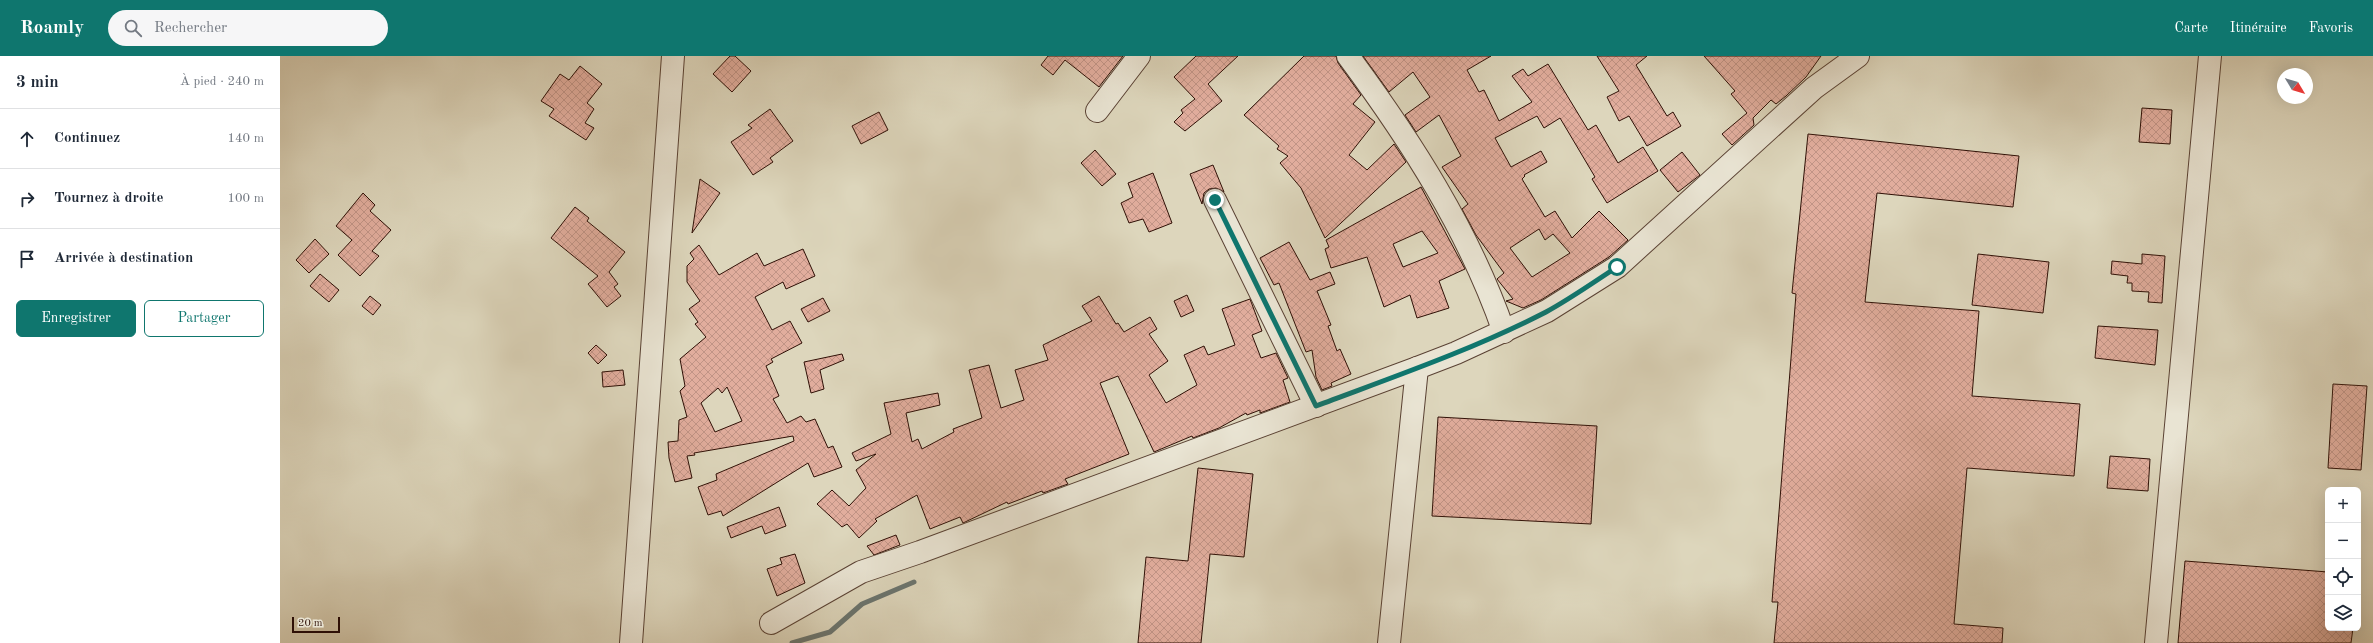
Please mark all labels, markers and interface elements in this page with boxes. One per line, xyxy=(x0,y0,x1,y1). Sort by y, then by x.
search box xyxy=(108,10,388,46)
icon: search xyxy=(122,17,144,39)
text: Roamly xyxy=(20,19,84,38)
text: Rechercher xyxy=(154,21,227,36)
text: Carte xyxy=(2174,21,2208,35)
text: Itinéraire xyxy=(2230,21,2287,35)
text: Favoris xyxy=(2309,21,2353,35)
north arrow xyxy=(2277,68,2313,104)
text: 3 min xyxy=(16,74,59,91)
text: À pied · 240 m xyxy=(180,75,264,88)
icon: ahead xyxy=(16,128,38,150)
text: Continuez xyxy=(54,131,120,146)
text: 140 m xyxy=(227,132,264,145)
icon: right xyxy=(16,188,38,210)
text: Tournez à droite xyxy=(54,191,164,206)
route end xyxy=(1206,191,1224,209)
text: 100 m xyxy=(227,192,264,205)
icon: arrive xyxy=(16,248,38,270)
text: Arrivée à destination xyxy=(54,251,193,266)
route start xyxy=(1608,258,1626,276)
button: Enregistrer xyxy=(16,300,136,337)
button: Partager xyxy=(144,300,264,337)
map controls xyxy=(2325,487,2361,631)
button: + xyxy=(2325,487,2361,523)
button: − xyxy=(2325,523,2361,559)
button: locate xyxy=(2325,559,2361,595)
button: layers xyxy=(2325,595,2361,631)
scale bar xyxy=(292,615,340,634)
text: 20 m xyxy=(298,618,323,629)

